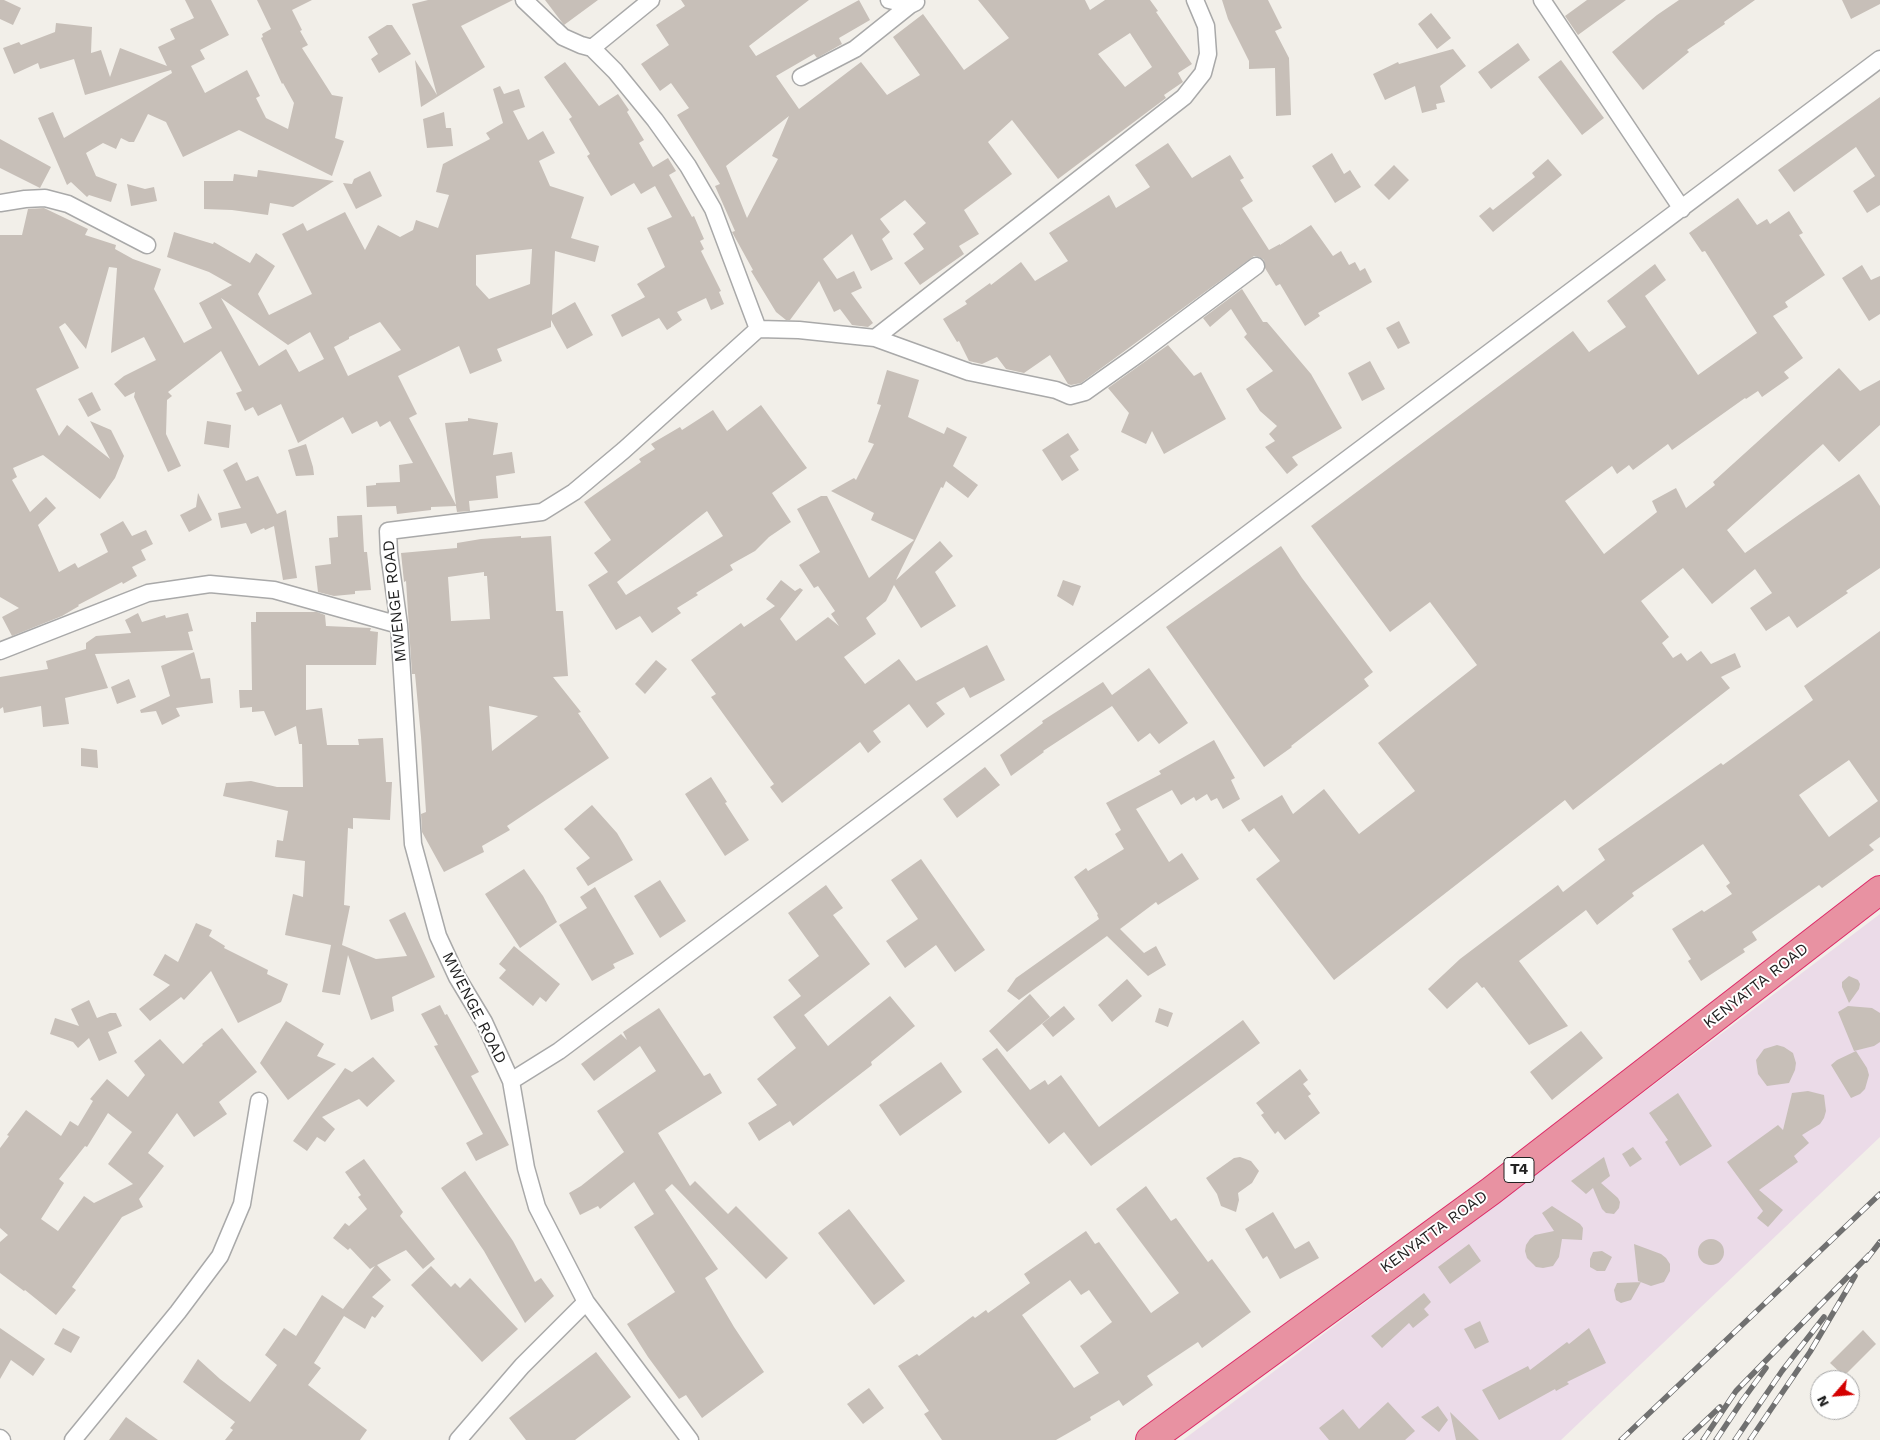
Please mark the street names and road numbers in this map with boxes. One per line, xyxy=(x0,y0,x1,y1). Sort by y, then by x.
street label: MWENGE ROAD xyxy=(379,539,411,663)
street label: KENYATTA ROAD xyxy=(1700,939,1812,1033)
street label: MWENGE ROAD xyxy=(438,949,510,1067)
road number: T4 xyxy=(1504,1158,1534,1182)
street label: KENYATTA ROAD xyxy=(1377,1187,1491,1277)

